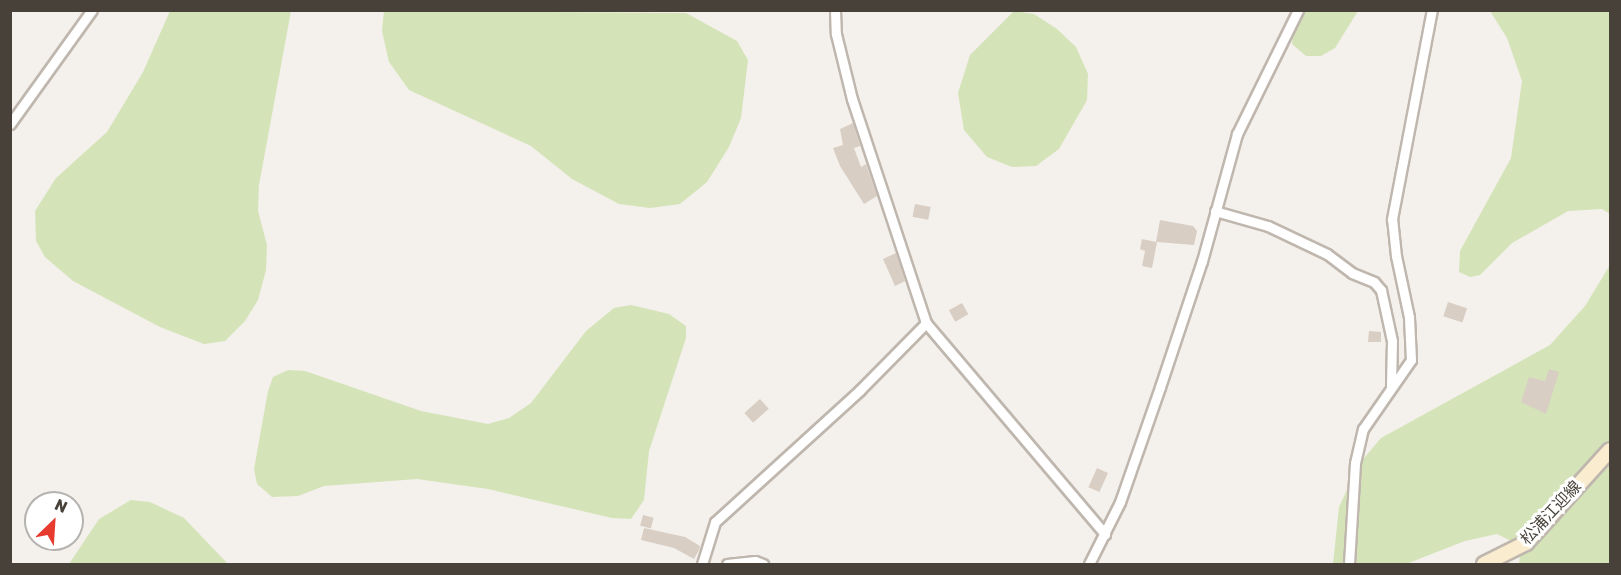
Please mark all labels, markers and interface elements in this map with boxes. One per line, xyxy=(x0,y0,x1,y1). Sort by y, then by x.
street label: 松浦江迎線 xyxy=(1517,477,1585,549)
north arrow xyxy=(24,491,84,551)
text: N xyxy=(52,495,70,517)

